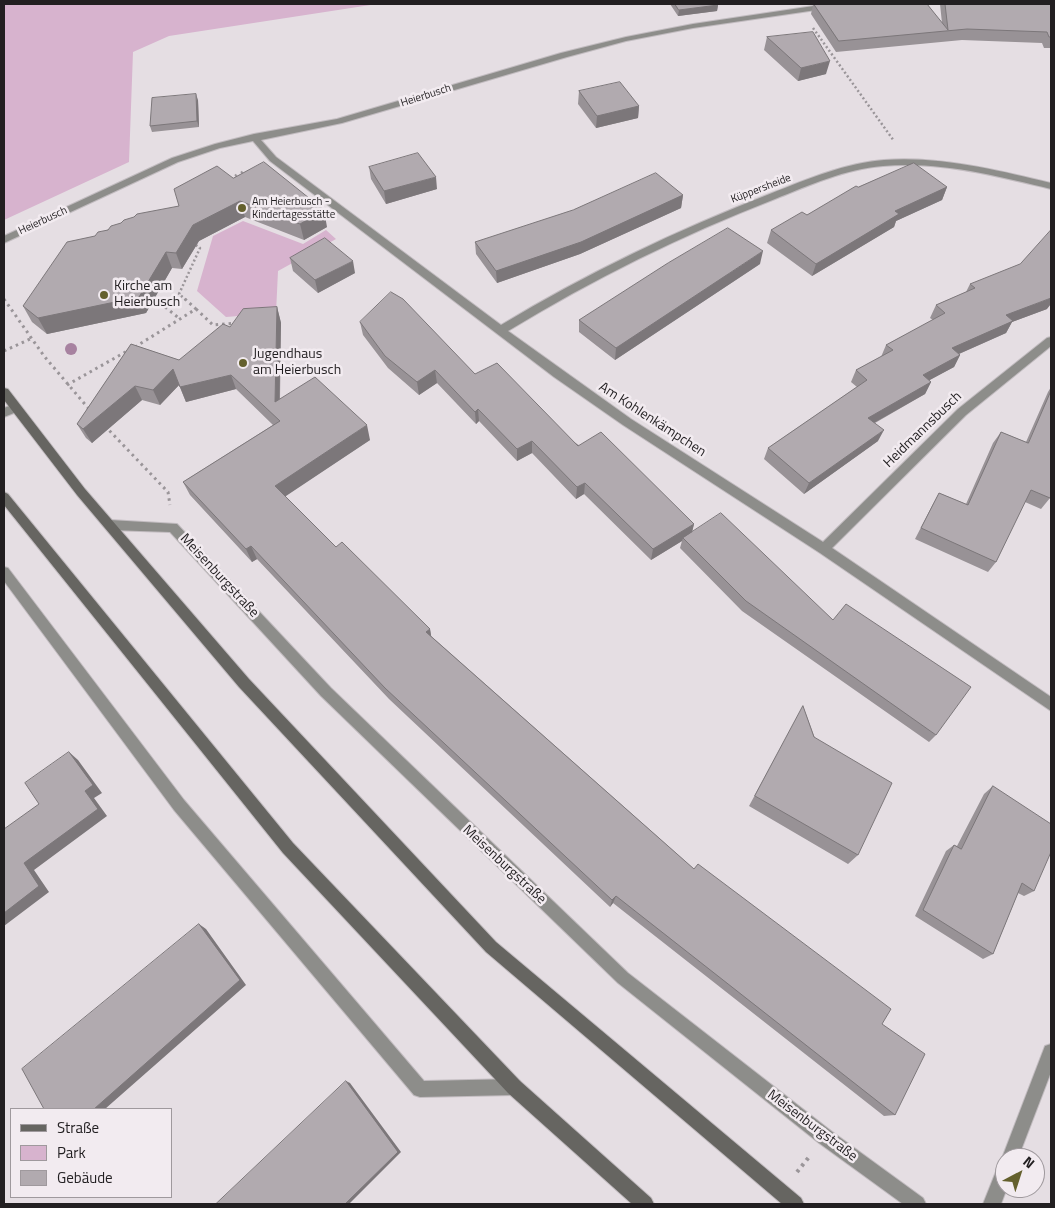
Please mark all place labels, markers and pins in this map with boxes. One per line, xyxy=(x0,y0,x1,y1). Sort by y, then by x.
place label: Am Heierbusch - Kindertagesstätte xyxy=(252,195,335,221)
marker: Am Heierbusch - Kindertagesstätte xyxy=(236,202,248,214)
place label: Kirche am Heierbusch xyxy=(114,279,180,312)
marker: Kirche am Heierbusch xyxy=(98,289,110,301)
place label: Jugendhaus am Heierbusch xyxy=(253,347,341,380)
marker: Jugendhaus am Heierbusch xyxy=(237,357,249,369)

